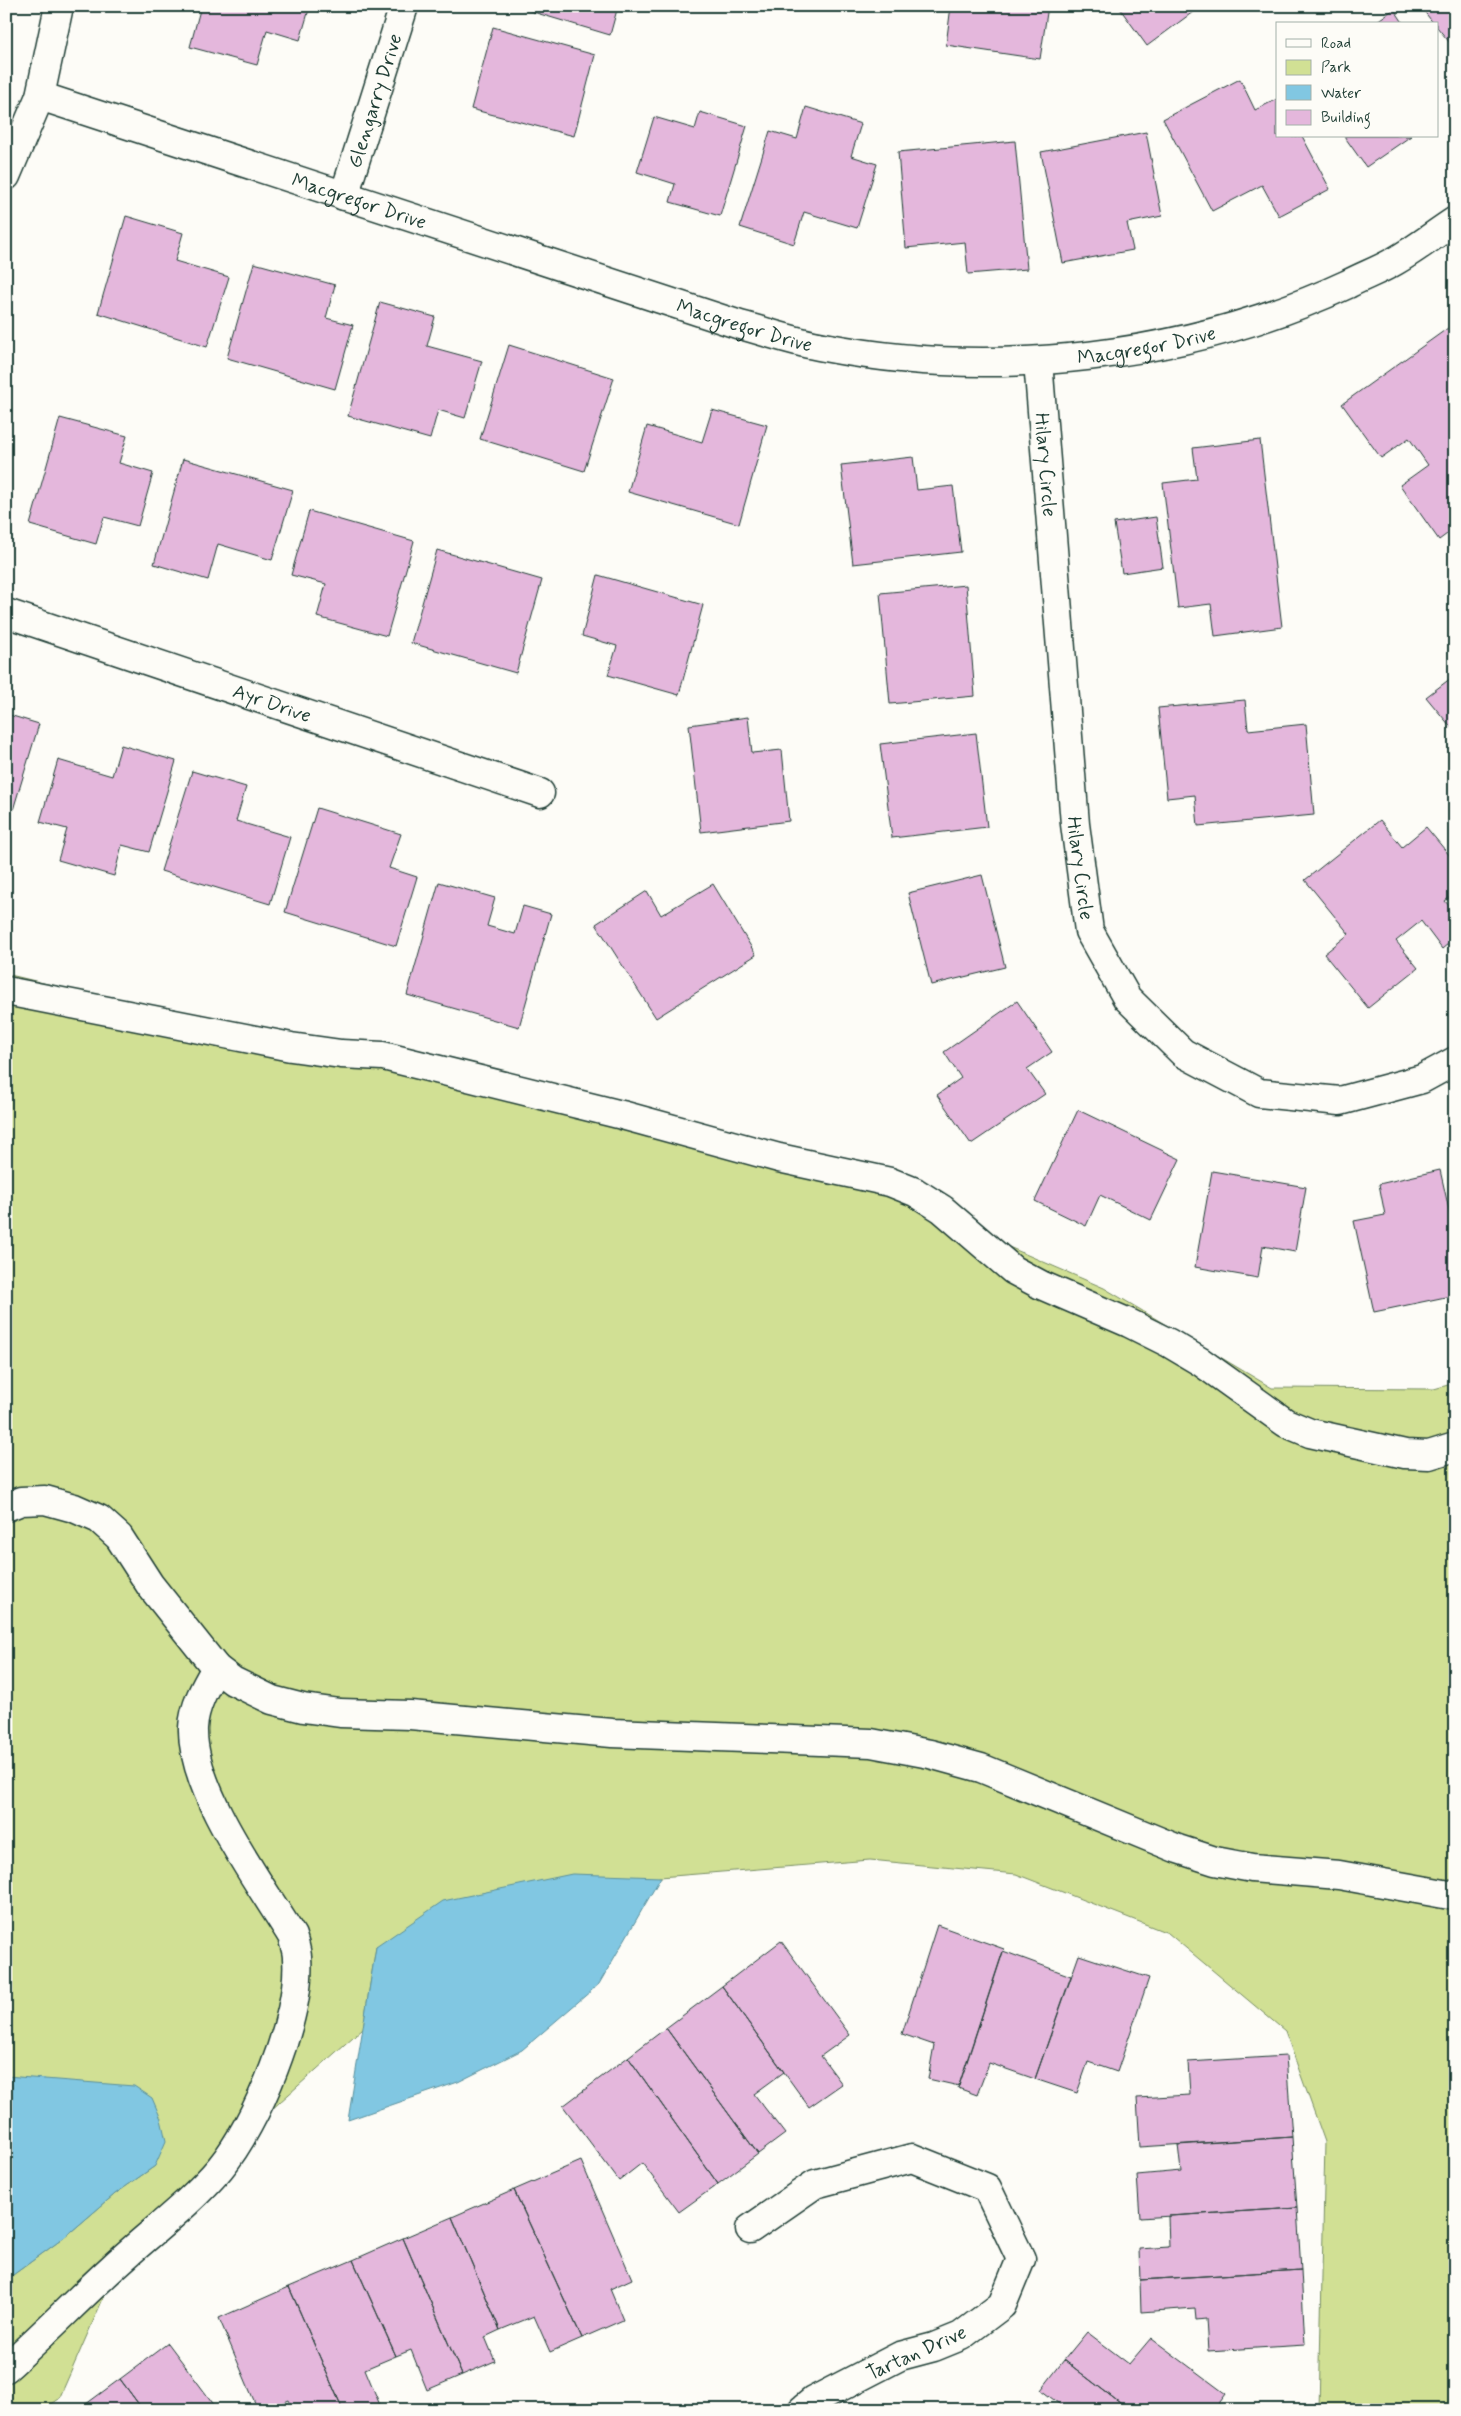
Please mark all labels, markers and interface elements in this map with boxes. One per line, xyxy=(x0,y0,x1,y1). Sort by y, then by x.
legend xyxy=(1276,22,1438,138)
street label: Glengarry Drive xyxy=(342,30,409,172)
text: Road xyxy=(1321,34,1351,54)
text: Park xyxy=(1321,58,1351,78)
text: Water xyxy=(1321,84,1361,104)
text: Building xyxy=(1321,108,1371,129)
street label: Macgregor Drive xyxy=(288,167,430,237)
street label: Macgregor Drive xyxy=(673,293,815,359)
street label: Macgregor Drive xyxy=(1076,320,1219,372)
street label: Hilary Circle xyxy=(1027,412,1062,518)
street label: Ayr Drive xyxy=(229,678,315,730)
street label: Hilary Circle xyxy=(1059,815,1099,922)
street label: Tartan Drive xyxy=(862,2319,971,2387)

